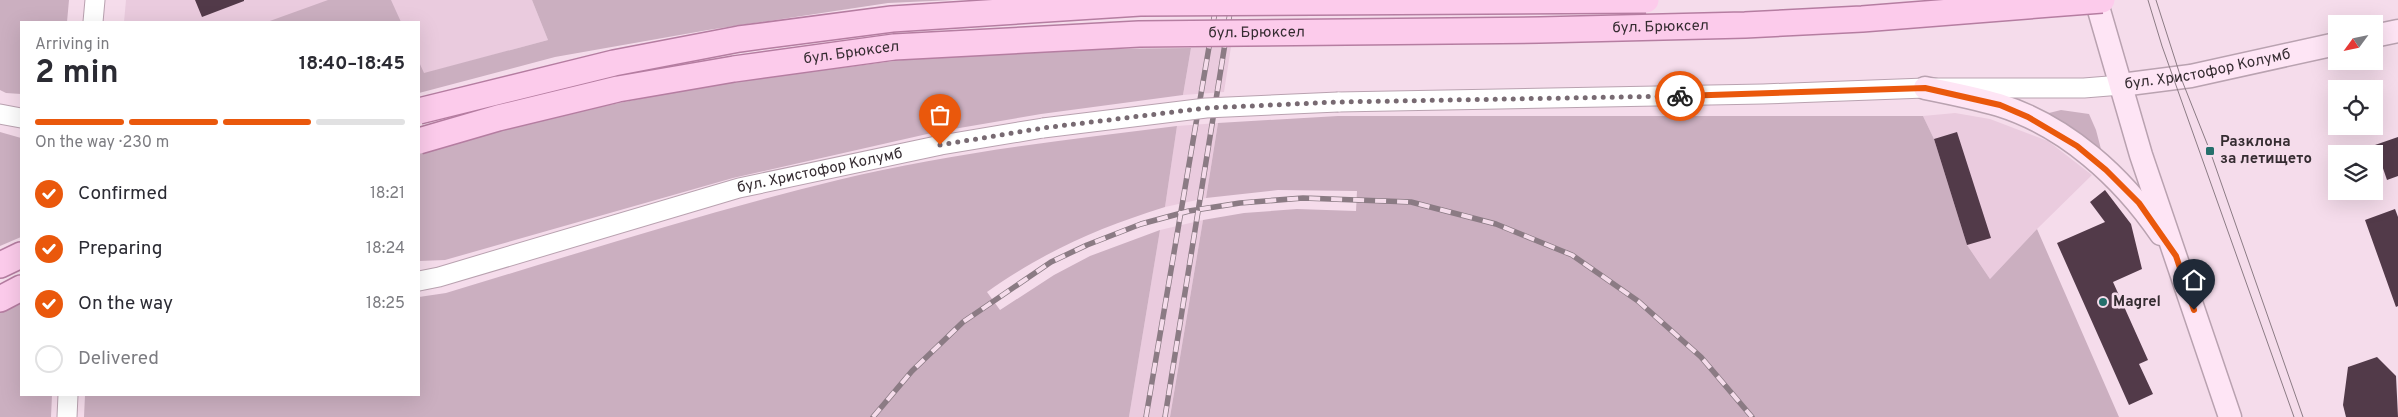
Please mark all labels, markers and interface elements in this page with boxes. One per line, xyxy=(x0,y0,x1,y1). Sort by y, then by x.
north arrow xyxy=(2328,15,2382,70)
map controls xyxy=(2328,15,2383,200)
street label: бул. Брюксел xyxy=(1612,16,1709,38)
street label: бул. Брюксел xyxy=(1208,23,1305,43)
text: Arriving in xyxy=(35,35,110,55)
street label: бул. Брюксел xyxy=(802,37,900,69)
street label: бул. Христофор Колумб xyxy=(2123,45,2292,94)
text: 18:40–18:45 xyxy=(299,52,405,76)
text: 2 min xyxy=(35,54,119,94)
courier xyxy=(1655,71,1705,121)
button: locate xyxy=(2328,80,2383,135)
icon: bike xyxy=(1666,82,1694,110)
pin xyxy=(919,94,961,145)
icon: bag xyxy=(926,101,954,129)
text: On the way · 230 m xyxy=(35,133,169,153)
place label: Разклона за летището xyxy=(2220,133,2312,169)
street label: бул. Христофор Колумб xyxy=(735,144,904,198)
marker: Разклона за летището xyxy=(2204,145,2216,157)
button: layers xyxy=(2328,145,2383,200)
icon: check xyxy=(35,180,63,208)
text: Confirmed xyxy=(78,182,168,206)
text: 18:21 xyxy=(370,184,405,204)
icon: check xyxy=(35,235,63,263)
text: Preparing xyxy=(78,237,162,261)
text: 18:24 xyxy=(366,239,405,259)
pin xyxy=(2173,259,2215,310)
icon: home xyxy=(2180,266,2208,294)
icon: check xyxy=(35,290,63,318)
text: On the way xyxy=(78,292,173,316)
place label: Magrel xyxy=(2113,293,2161,312)
text: 18:25 xyxy=(366,294,405,314)
marker: Magrel xyxy=(2097,296,2109,308)
text: Delivered xyxy=(78,347,159,371)

